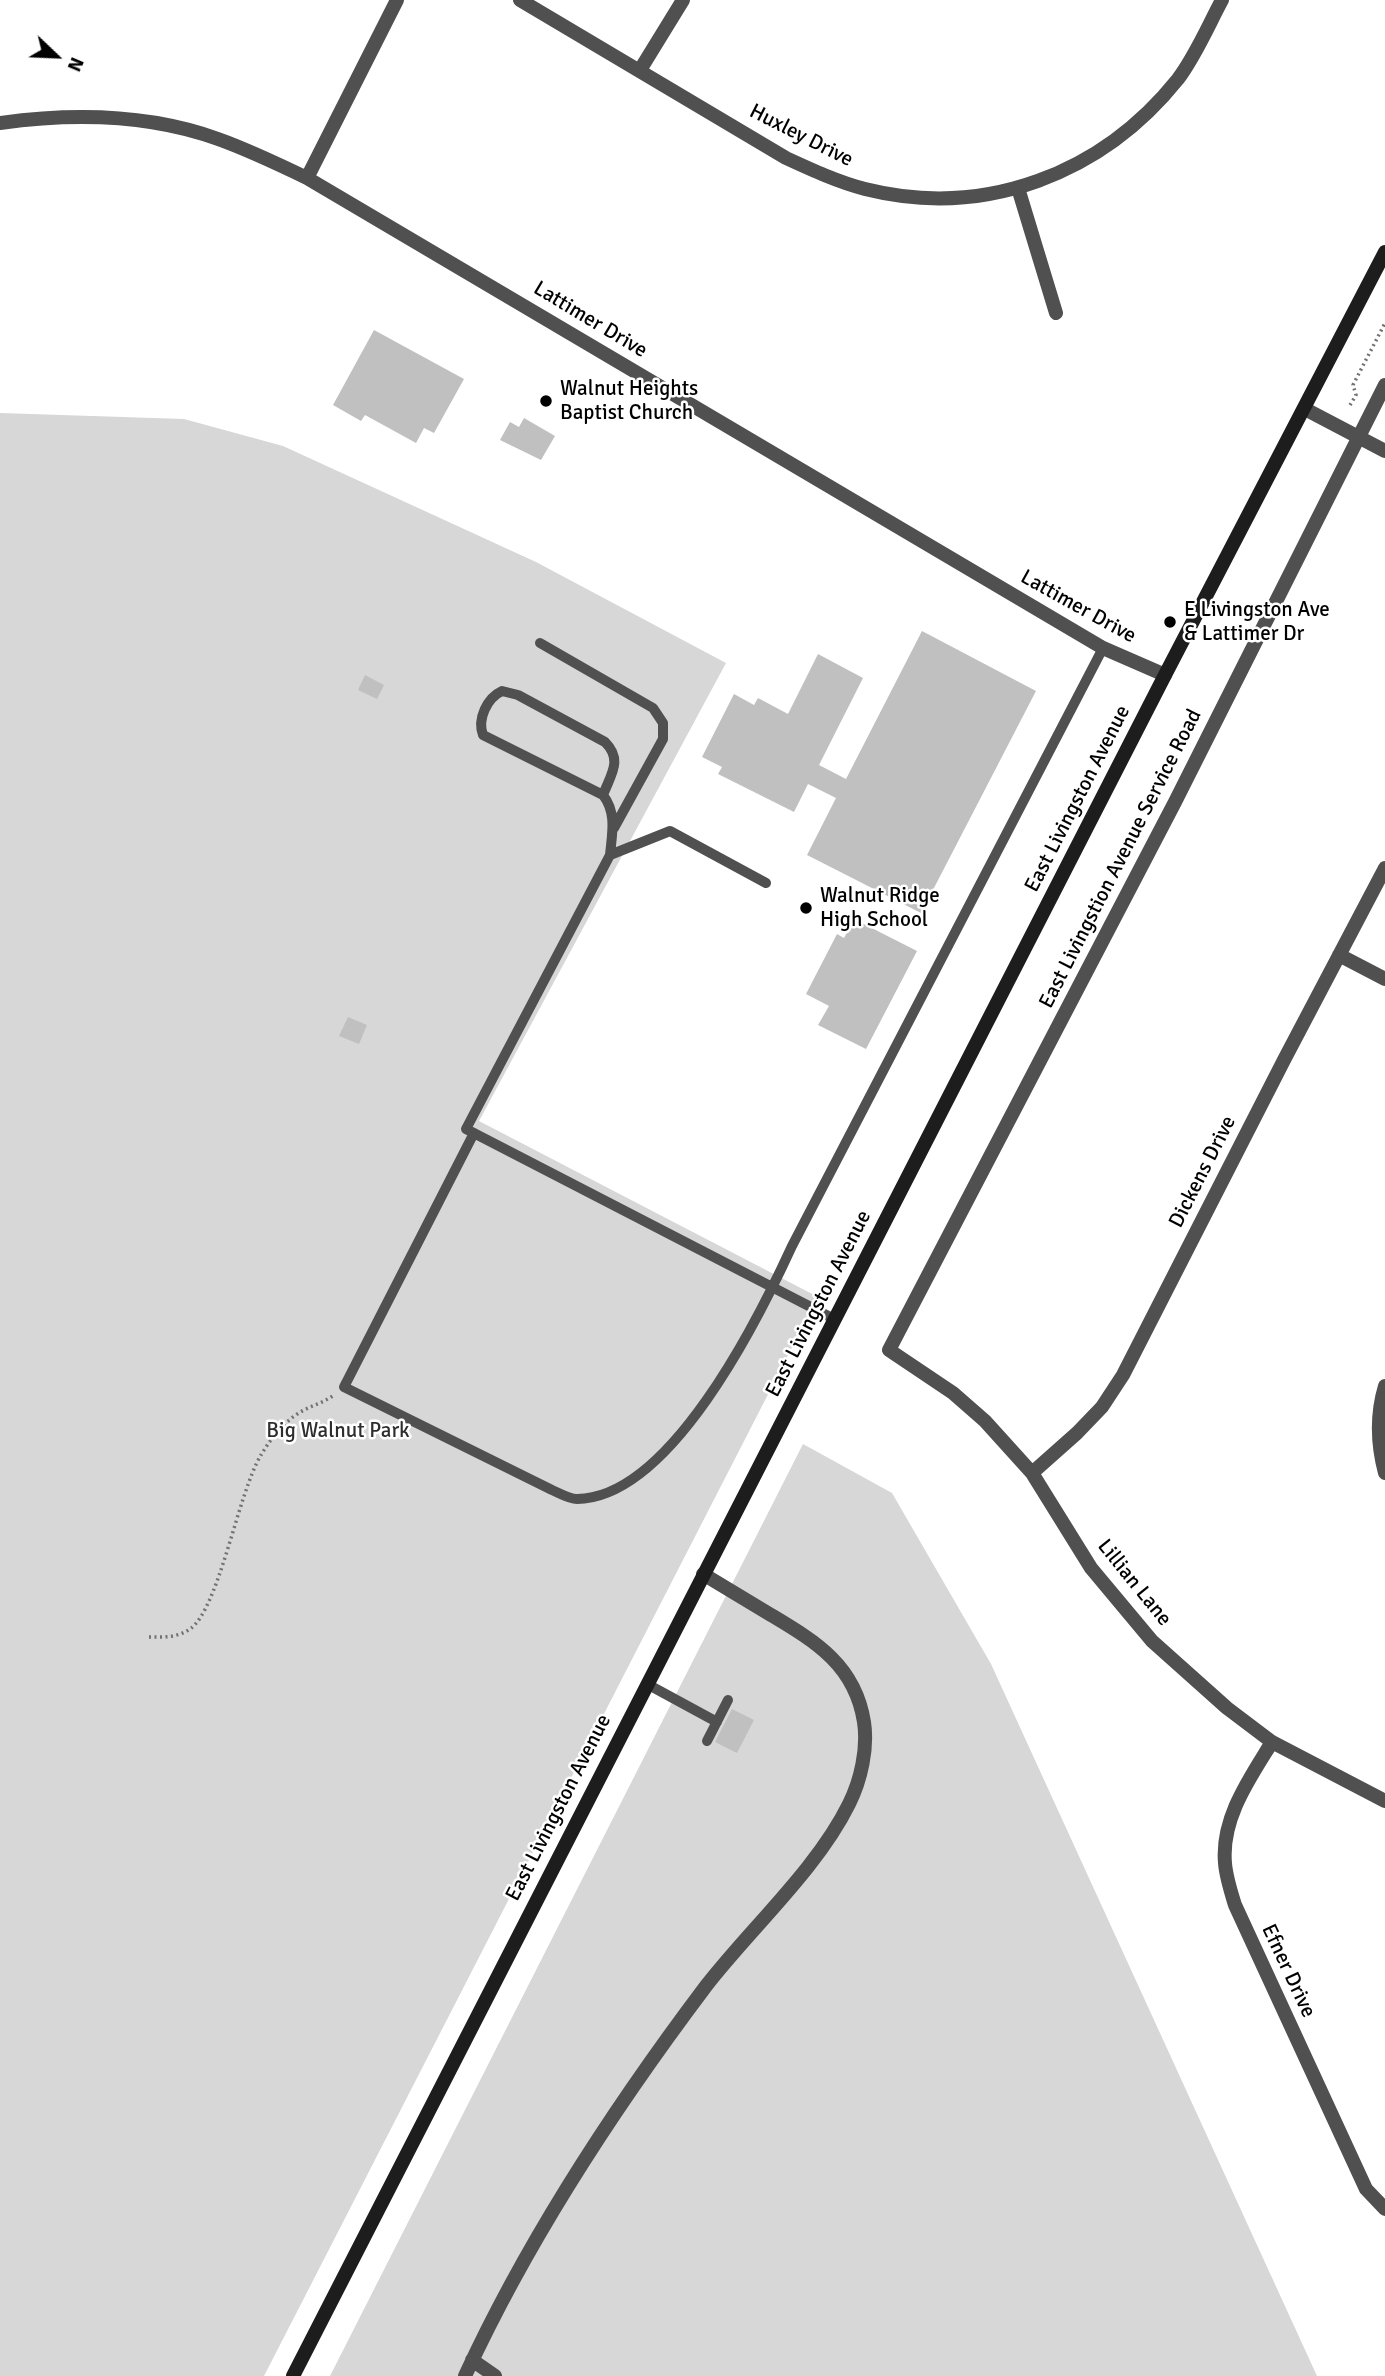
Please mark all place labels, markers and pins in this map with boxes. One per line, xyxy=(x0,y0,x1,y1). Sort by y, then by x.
place label: Walnut Heights Baptist Church xyxy=(560,376,698,426)
marker: Walnut Heights Baptist Church xyxy=(538,393,554,409)
place label: E Livingston Ave & Lattimer Dr xyxy=(1184,597,1330,647)
marker: E Livingston Ave & Lattimer Dr xyxy=(1162,614,1178,630)
place label: Walnut Ridge High School xyxy=(820,883,940,933)
marker: Walnut Ridge High School xyxy=(798,900,814,916)

